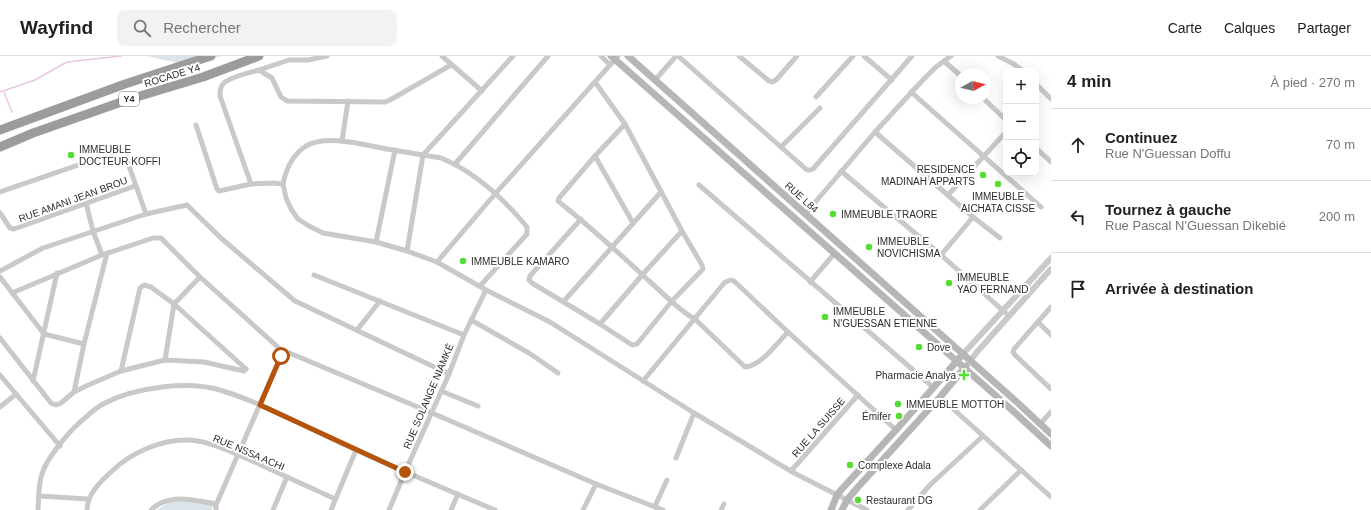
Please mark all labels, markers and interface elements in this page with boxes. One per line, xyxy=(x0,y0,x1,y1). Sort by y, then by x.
search box xyxy=(117,10,397,46)
text: Wayfind xyxy=(20,17,93,38)
icon: search xyxy=(131,17,153,39)
text: Rechercher xyxy=(163,19,241,36)
text: Carte xyxy=(1168,20,1202,36)
text: Calques xyxy=(1224,20,1275,36)
text: Partager xyxy=(1297,20,1351,36)
street label: ROCADE Y4 xyxy=(143,62,202,89)
north arrow xyxy=(955,68,991,104)
map controls xyxy=(1003,68,1039,176)
button: + xyxy=(1003,68,1039,104)
text: 4 min xyxy=(1067,72,1111,91)
text: À pied · 270 m xyxy=(1270,75,1355,90)
road number: Y4 xyxy=(119,92,139,106)
button: − xyxy=(1003,104,1039,140)
text: Continuez xyxy=(1105,129,1178,146)
icon: ahead xyxy=(1067,134,1089,156)
text: 70 m xyxy=(1326,137,1355,152)
button: locate xyxy=(1003,140,1039,176)
place label: IMMEUBLE DOCTEUR KOFFI xyxy=(79,144,161,167)
text: Rue N'Guessan Doffu xyxy=(1105,146,1231,161)
marker: IMMEUBLE DOCTEUR KOFFI xyxy=(66,150,76,160)
place label: RESIDENCE MADINAH APPARTS xyxy=(881,164,975,187)
marker: RESIDENCE MADINAH APPARTS xyxy=(978,170,988,180)
street label: RUE AMANI JEAN BROU xyxy=(17,175,129,224)
marker: IMMEUBLE AICHATA CISSE xyxy=(993,179,1003,189)
street label: RUE L84 xyxy=(783,180,821,215)
place label: IMMEUBLE AICHATA CISSE xyxy=(961,191,1035,214)
text: Tournez à gauche xyxy=(1105,201,1231,218)
icon: left xyxy=(1067,206,1089,228)
marker: IMMEUBLE TRAORE xyxy=(828,209,838,219)
place label: IMMEUBLE TRAORE xyxy=(841,209,938,220)
text: 200 m xyxy=(1319,209,1355,224)
text: Rue Pascal N'Guessan Dikebié xyxy=(1105,218,1286,233)
place label: IMMEUBLE NOVICHISMA xyxy=(877,236,941,259)
marker: IMMEUBLE NOVICHISMA xyxy=(864,242,874,252)
marker: IMMEUBLE KAMARO xyxy=(458,256,468,266)
place label: IMMEUBLE KAMARO xyxy=(471,256,570,267)
place label: IMMEUBLE YAO FERNAND xyxy=(957,272,1029,295)
marker: IMMEUBLE YAO FERNAND xyxy=(944,278,954,288)
icon: arrive xyxy=(1067,278,1089,300)
text: Arrivée à destination xyxy=(1105,280,1253,297)
place label: IMMEUBLE N'GUESSAN ETIENNE xyxy=(833,306,937,329)
marker: IMMEUBLE N'GUESSAN ETIENNE xyxy=(820,312,830,322)
street label: RUE SOLANGE NIAMKÉ xyxy=(400,341,456,451)
marker: Dove xyxy=(914,342,924,352)
place label: Dove xyxy=(927,342,951,353)
route start xyxy=(272,347,290,365)
place label: Pharmacie Analya xyxy=(875,370,956,381)
marker: Pharmacie Analya xyxy=(959,370,969,380)
street label: RUE LA SUISSE xyxy=(790,395,847,459)
marker: IMMEUBLE MOTTOH xyxy=(893,399,903,409)
place label: IMMEUBLE MOTTOH xyxy=(906,399,1004,410)
place label: Émifer xyxy=(862,410,892,422)
marker: Émifer xyxy=(894,411,904,421)
street label: RUE NSSA ACHI xyxy=(211,432,286,473)
marker: Complexe Adala xyxy=(845,460,855,470)
place label: Complexe Adala xyxy=(858,460,931,471)
route end xyxy=(396,463,414,481)
marker: Restaurant DG xyxy=(853,495,863,505)
place label: Restaurant DG xyxy=(866,495,933,506)

